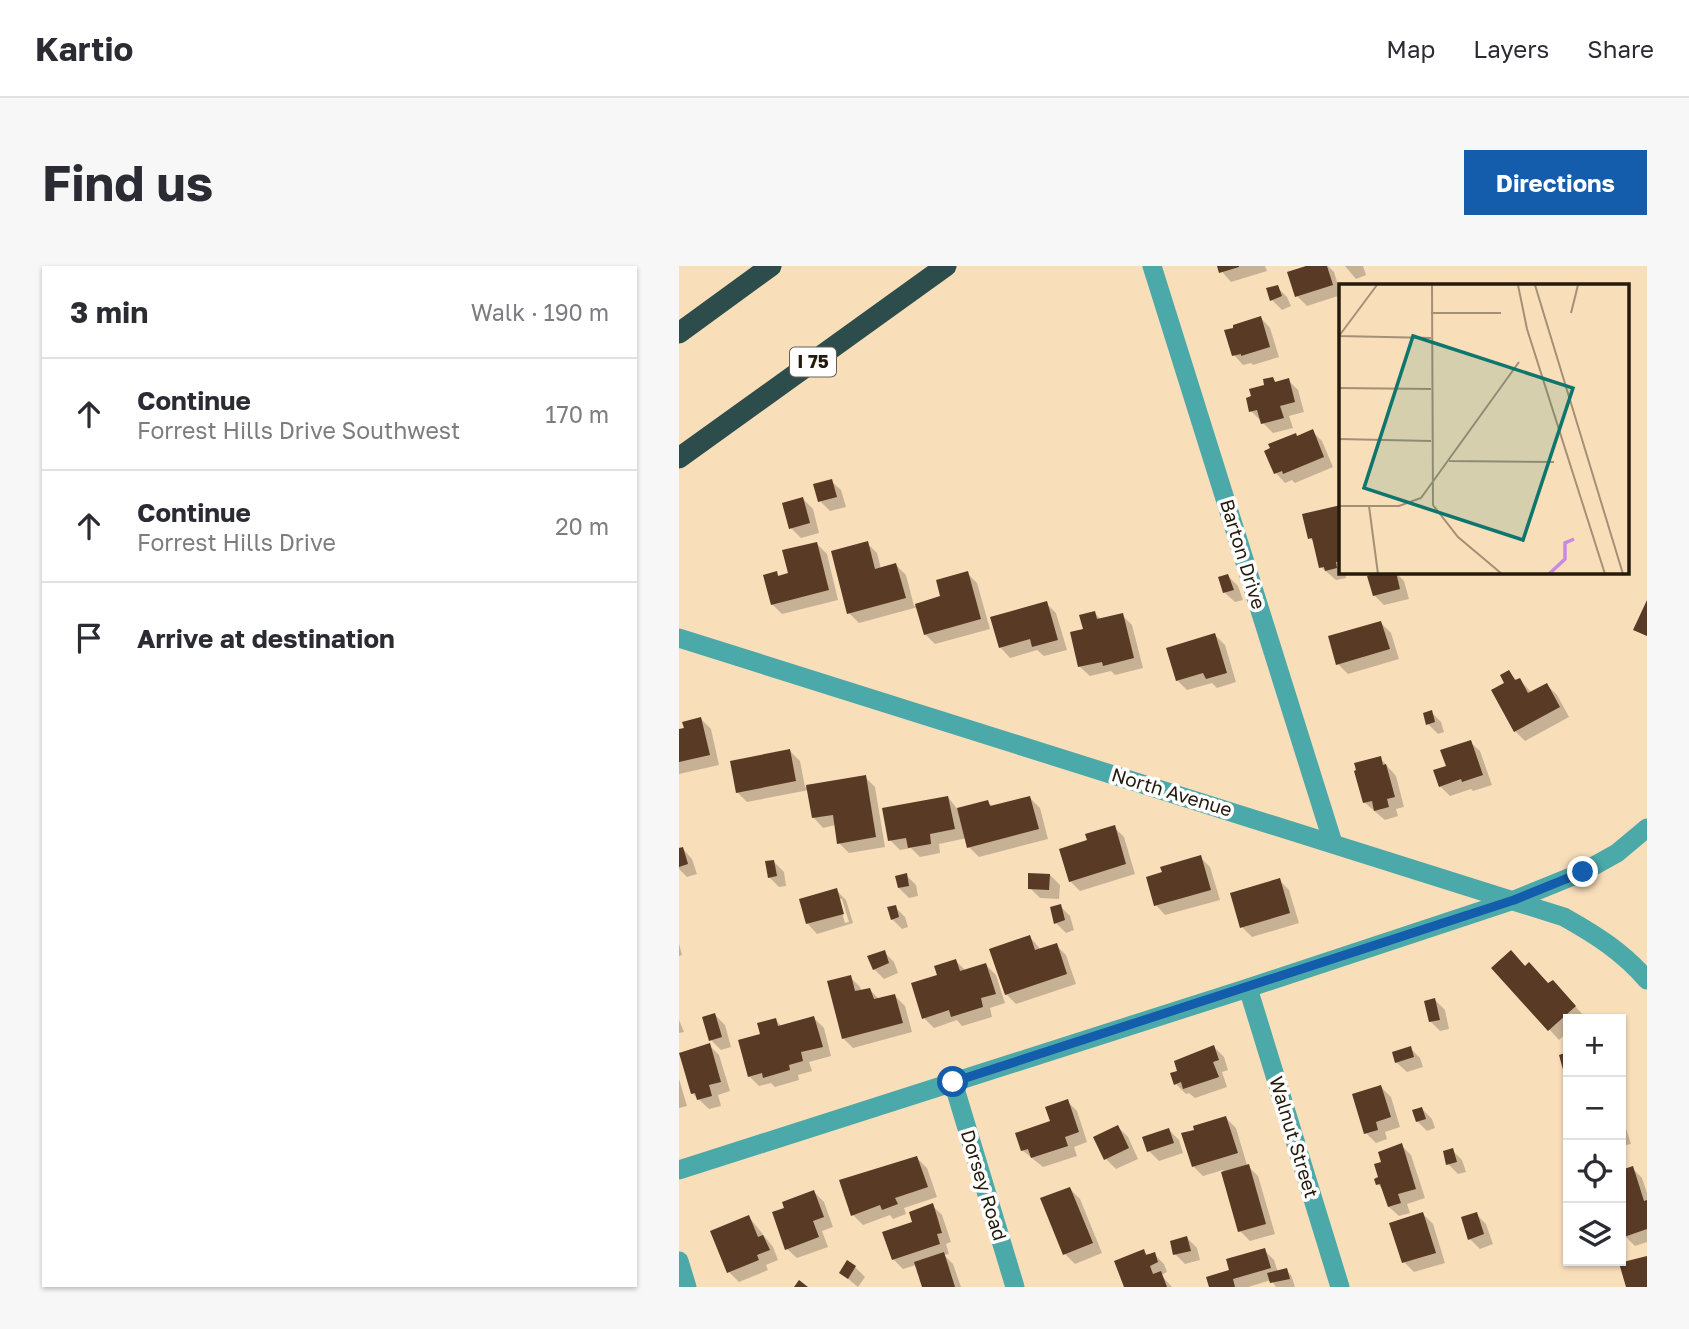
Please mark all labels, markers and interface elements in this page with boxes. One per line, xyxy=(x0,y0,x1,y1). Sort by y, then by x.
text: Kartio xyxy=(35,29,133,68)
text: Map xyxy=(1386,34,1435,63)
text: Layers xyxy=(1473,34,1549,63)
text: Share xyxy=(1587,34,1654,63)
button: Directions xyxy=(1464,150,1647,215)
text: Find us xyxy=(42,153,213,212)
inset map xyxy=(1339,284,1629,574)
text: 3 min xyxy=(70,294,148,330)
text: Walk · 190 m xyxy=(471,298,609,326)
road number: I 75 xyxy=(790,348,836,376)
text: Continue xyxy=(137,385,251,416)
icon: ahead xyxy=(70,395,108,433)
text: 170 m xyxy=(545,400,609,428)
text: Forrest Hills Drive Southwest xyxy=(137,416,460,444)
street label: Barton Drive xyxy=(1216,496,1271,612)
text: Continue xyxy=(137,497,251,528)
icon: ahead xyxy=(70,507,108,545)
text: 20 m xyxy=(555,512,609,540)
text: Forrest Hills Drive xyxy=(137,528,336,556)
icon: arrive xyxy=(70,619,108,657)
text: Arrive at destination xyxy=(137,623,395,654)
street label: North Avenue xyxy=(1109,762,1235,821)
route end xyxy=(1567,856,1598,887)
map controls xyxy=(1563,1014,1626,1266)
button: + xyxy=(1563,1014,1626,1077)
route start xyxy=(937,1066,968,1097)
street label: Walnut Street xyxy=(1265,1073,1324,1201)
button: − xyxy=(1563,1077,1626,1140)
street label: Dorsey Road xyxy=(957,1127,1012,1243)
button: locate xyxy=(1563,1140,1626,1203)
button: layers xyxy=(1563,1203,1626,1266)

